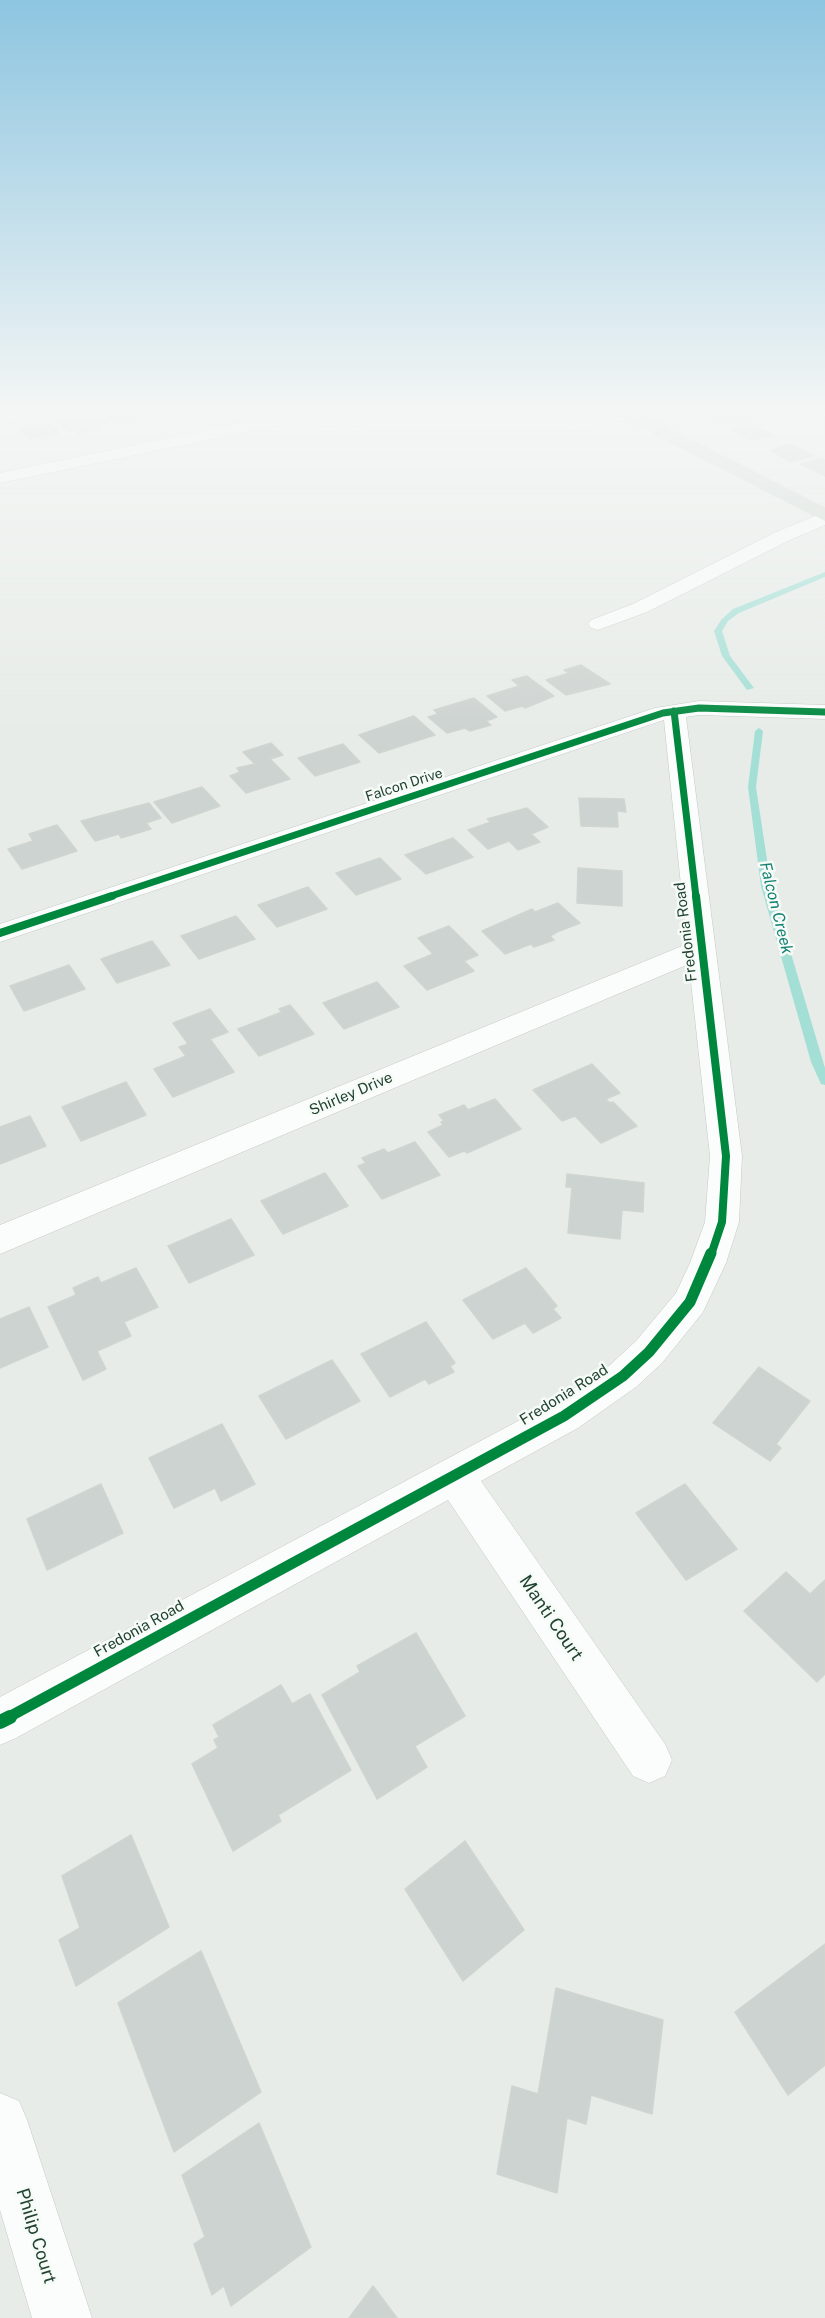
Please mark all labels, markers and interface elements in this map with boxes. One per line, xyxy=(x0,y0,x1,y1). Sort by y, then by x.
street label: Falcon Drive xyxy=(363,765,445,805)
water label: Falcon Creek xyxy=(755,860,797,956)
street label: Fredonia Road xyxy=(671,881,701,983)
street label: Shirley Drive xyxy=(307,1068,395,1120)
street label: Fredonia Road xyxy=(517,1361,611,1429)
street label: Manti Court xyxy=(515,1571,587,1665)
street label: Fredonia Road xyxy=(91,1597,187,1661)
street label: Philip Court xyxy=(11,2186,61,2286)

